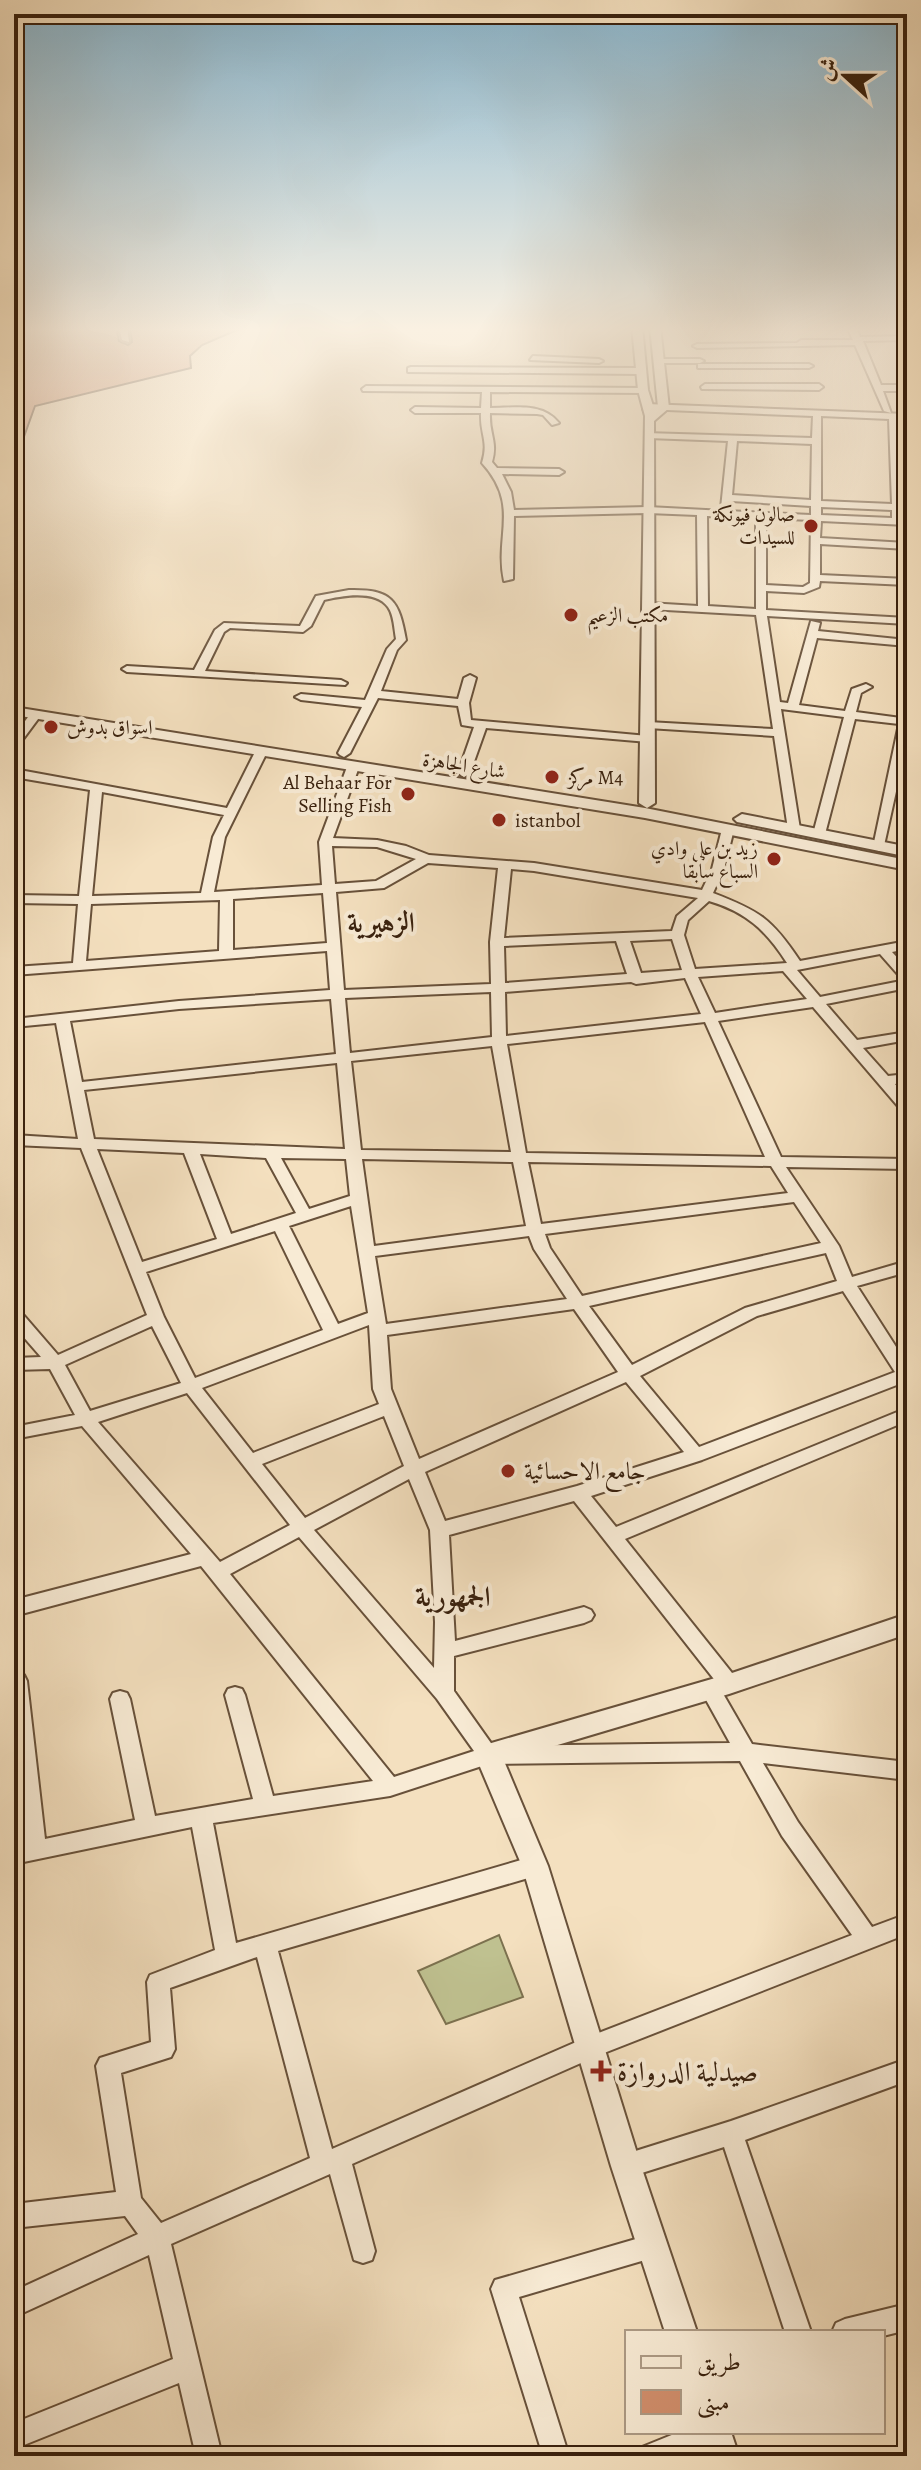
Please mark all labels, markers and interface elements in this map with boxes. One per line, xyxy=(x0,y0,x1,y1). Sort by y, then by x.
north arrow xyxy=(805,36,885,116)
text: ش xyxy=(809,54,845,85)
place label: صالون فيونكة للسيدات xyxy=(712,501,795,551)
marker: صالون فيونكة للسيدات xyxy=(802,517,820,535)
place label: مكتب الزعيم xyxy=(587,602,668,635)
marker: مكتب الزعيم xyxy=(562,606,580,624)
place label: اسواق بدوش xyxy=(67,714,153,741)
marker: اسواق بدوش xyxy=(42,718,60,736)
street label: شارع الجاهزة xyxy=(420,746,507,789)
place label: مركز M4 xyxy=(566,764,623,791)
marker: مركز M4 xyxy=(543,768,561,786)
place label: Al Behaar For Selling Fish xyxy=(282,769,392,819)
marker: Al Behaar For Selling Fish xyxy=(399,785,417,803)
place label: istanbol xyxy=(515,807,581,834)
marker: istanbol xyxy=(490,811,508,829)
place label: زيد بن علي وادي السباع سابقا xyxy=(651,835,758,889)
marker: زيد بن علي وادي السباع سابقا xyxy=(765,850,783,868)
district label: الزهيرية xyxy=(347,904,415,942)
place label: جامع الاحسائية xyxy=(524,1455,646,1493)
marker: جامع الاحسائية xyxy=(499,1462,517,1480)
district label: الجمهورية xyxy=(415,1578,491,1616)
place label: صيدلية الدروازة xyxy=(617,2053,758,2091)
marker: صيدلية الدروازة xyxy=(592,2062,610,2080)
legend xyxy=(625,2330,885,2434)
text: طريق xyxy=(697,2346,741,2378)
text: مبنى xyxy=(697,2386,730,2419)

